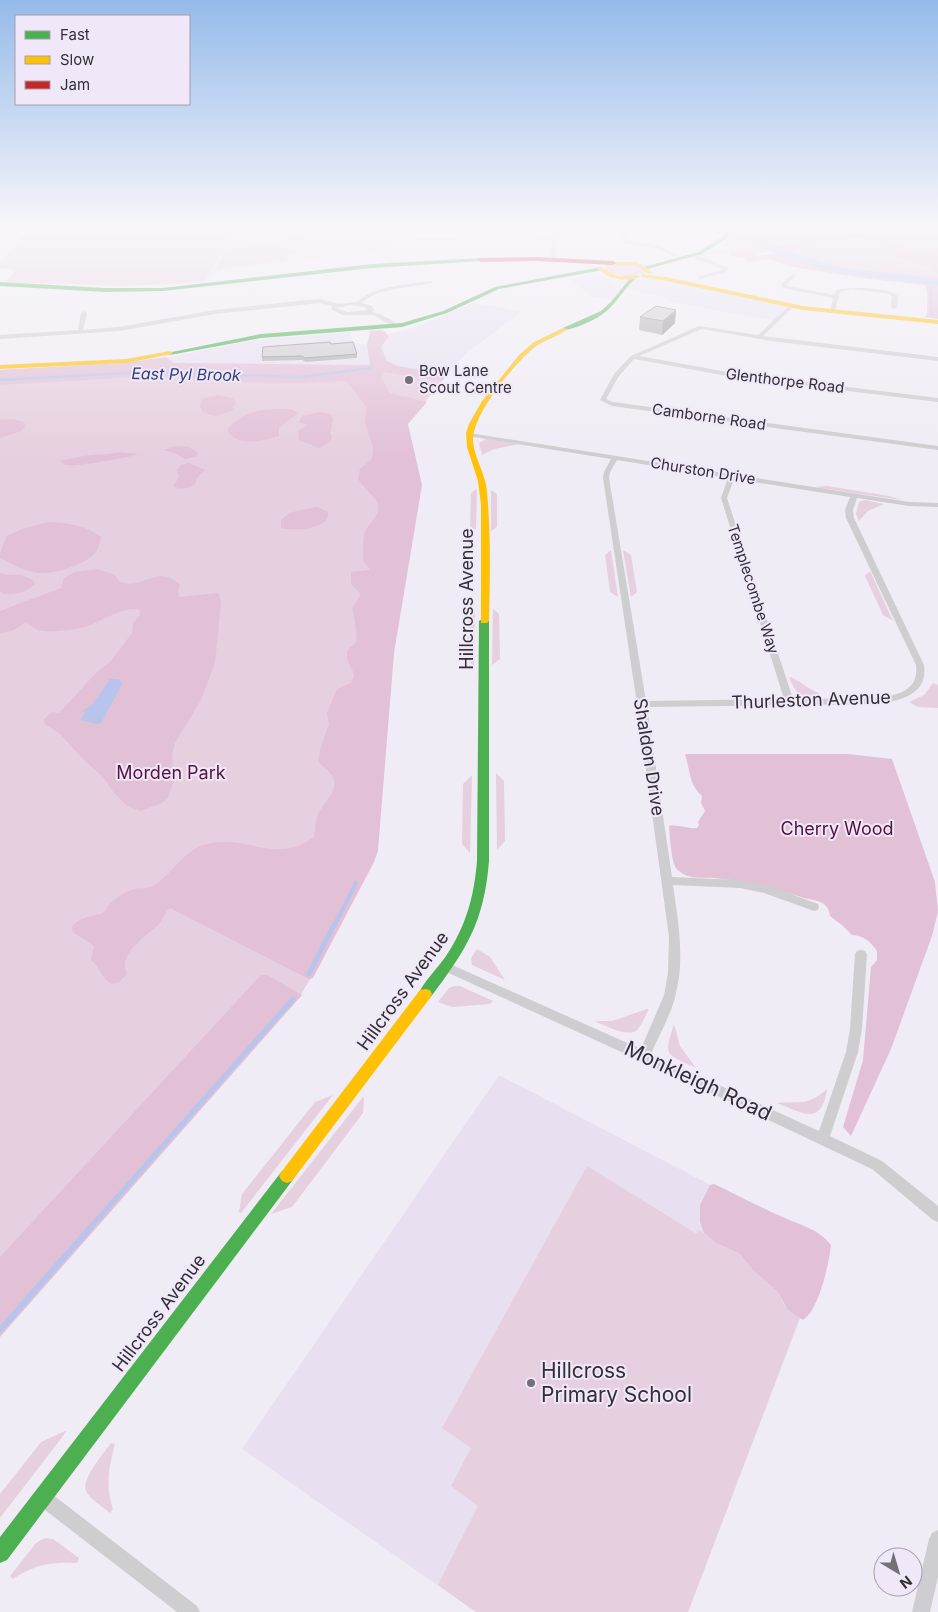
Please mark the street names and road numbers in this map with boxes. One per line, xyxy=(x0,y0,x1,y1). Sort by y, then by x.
street label: Glenthorpe Road xyxy=(725,364,845,397)
street label: Camborne Road xyxy=(651,399,767,434)
street label: Churston Drive xyxy=(649,453,757,488)
street label: Templecombe Way xyxy=(724,521,784,657)
street label: Hillcross Avenue xyxy=(456,528,477,670)
street label: Thurleston Avenue xyxy=(731,686,891,713)
street label: Shaldon Drive xyxy=(630,697,669,817)
street label: Hillcross Avenue xyxy=(353,927,453,1054)
street label: Monkleigh Road xyxy=(621,1035,776,1126)
street label: Hillcross Avenue xyxy=(108,1250,210,1375)

